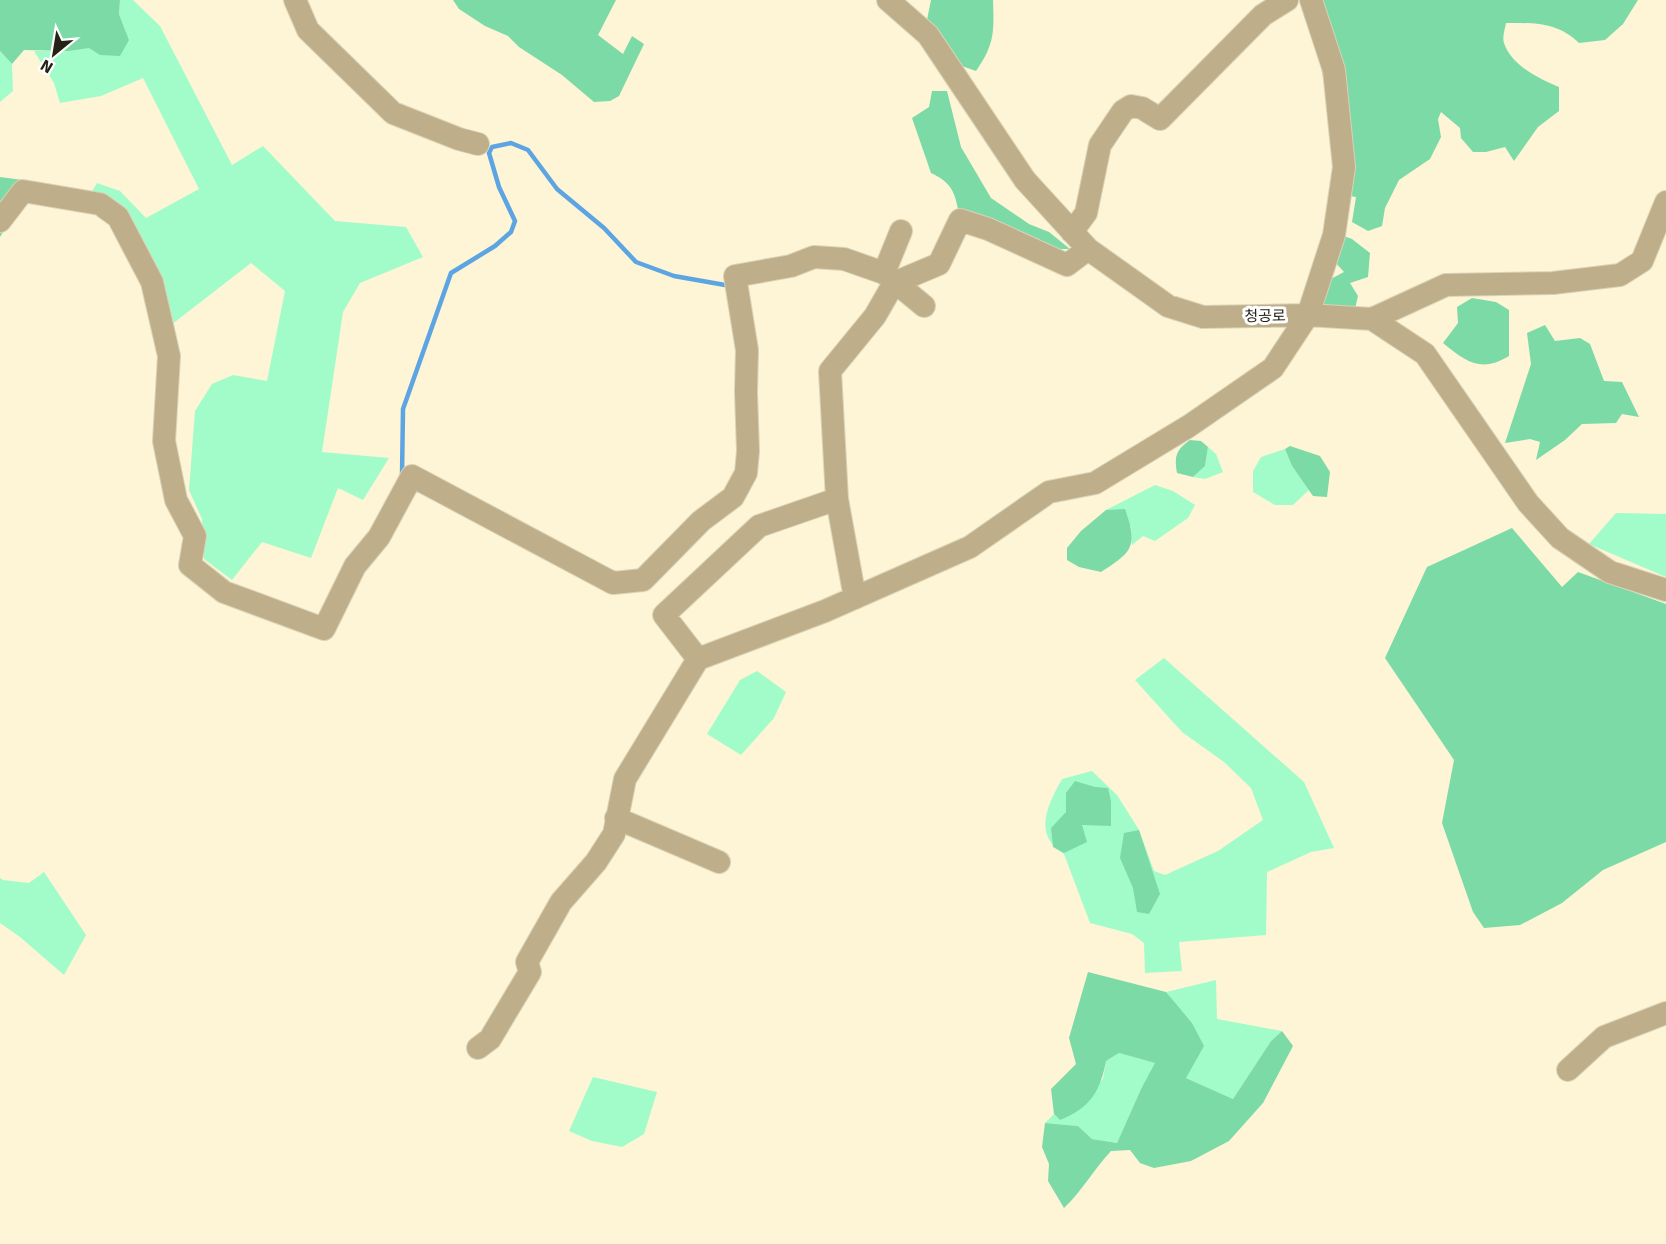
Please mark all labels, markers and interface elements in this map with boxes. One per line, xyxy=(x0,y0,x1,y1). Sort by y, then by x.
north arrow xyxy=(24,24,84,84)
text: N xyxy=(37,55,57,78)
street label: 청공로 xyxy=(1244,307,1286,325)

